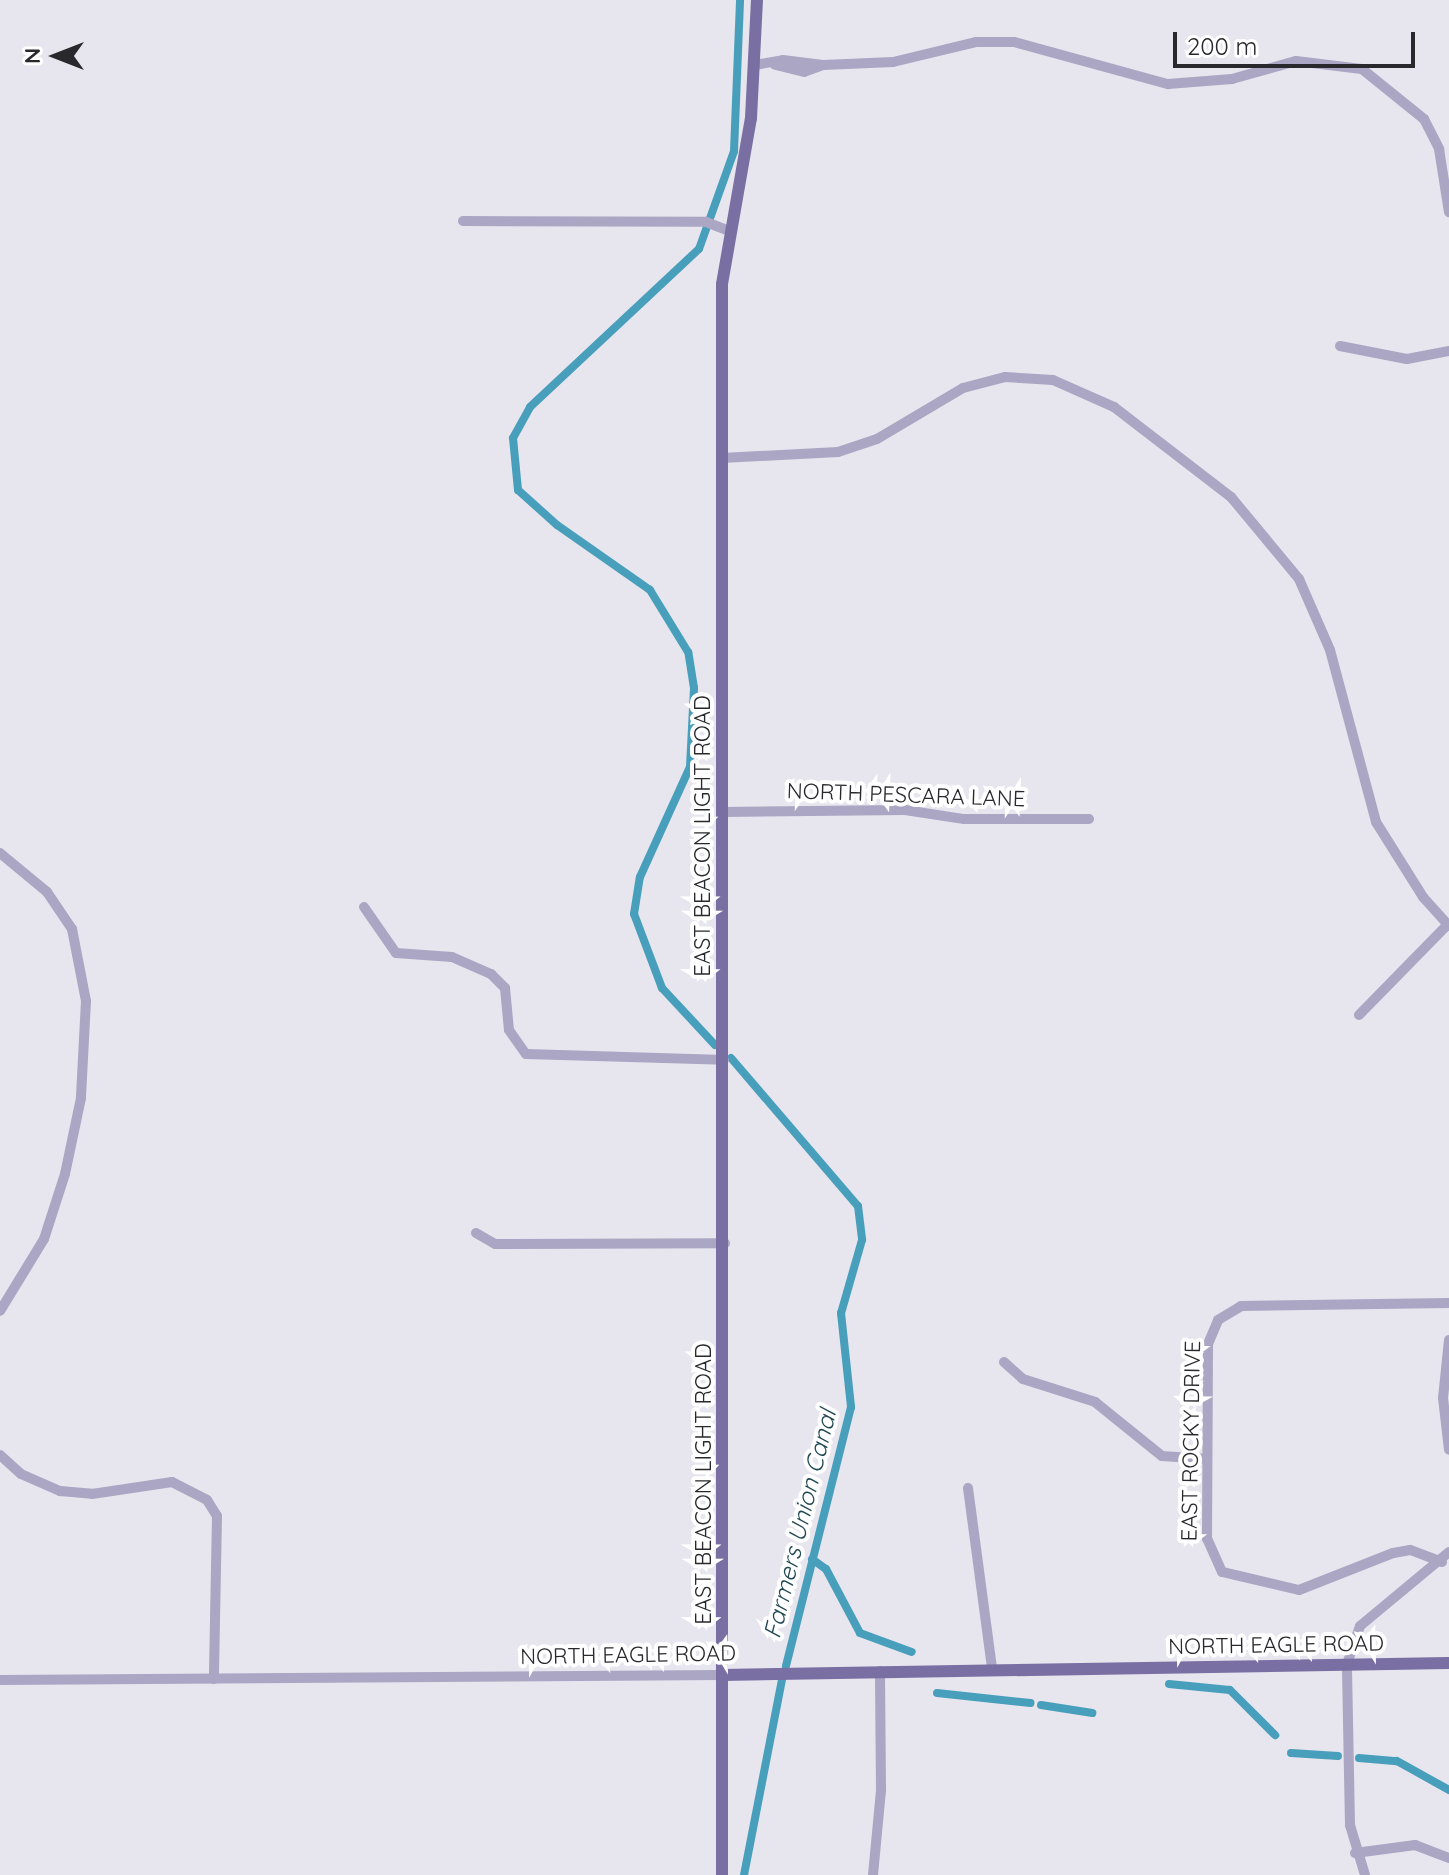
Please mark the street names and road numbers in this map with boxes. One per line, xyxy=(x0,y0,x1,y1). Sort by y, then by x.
street label: EAST BEACON LIGHT ROAD xyxy=(690,695,716,977)
street label: NORTH PESCARA LANE xyxy=(786,778,1026,812)
street label: EAST ROCKY DRIVE xyxy=(1176,1340,1206,1542)
street label: EAST BEACON LIGHT ROAD xyxy=(691,1343,717,1625)
street label: NORTH EAGLE ROAD xyxy=(1168,1630,1384,1660)
street label: NORTH EAGLE ROAD xyxy=(520,1640,736,1670)

